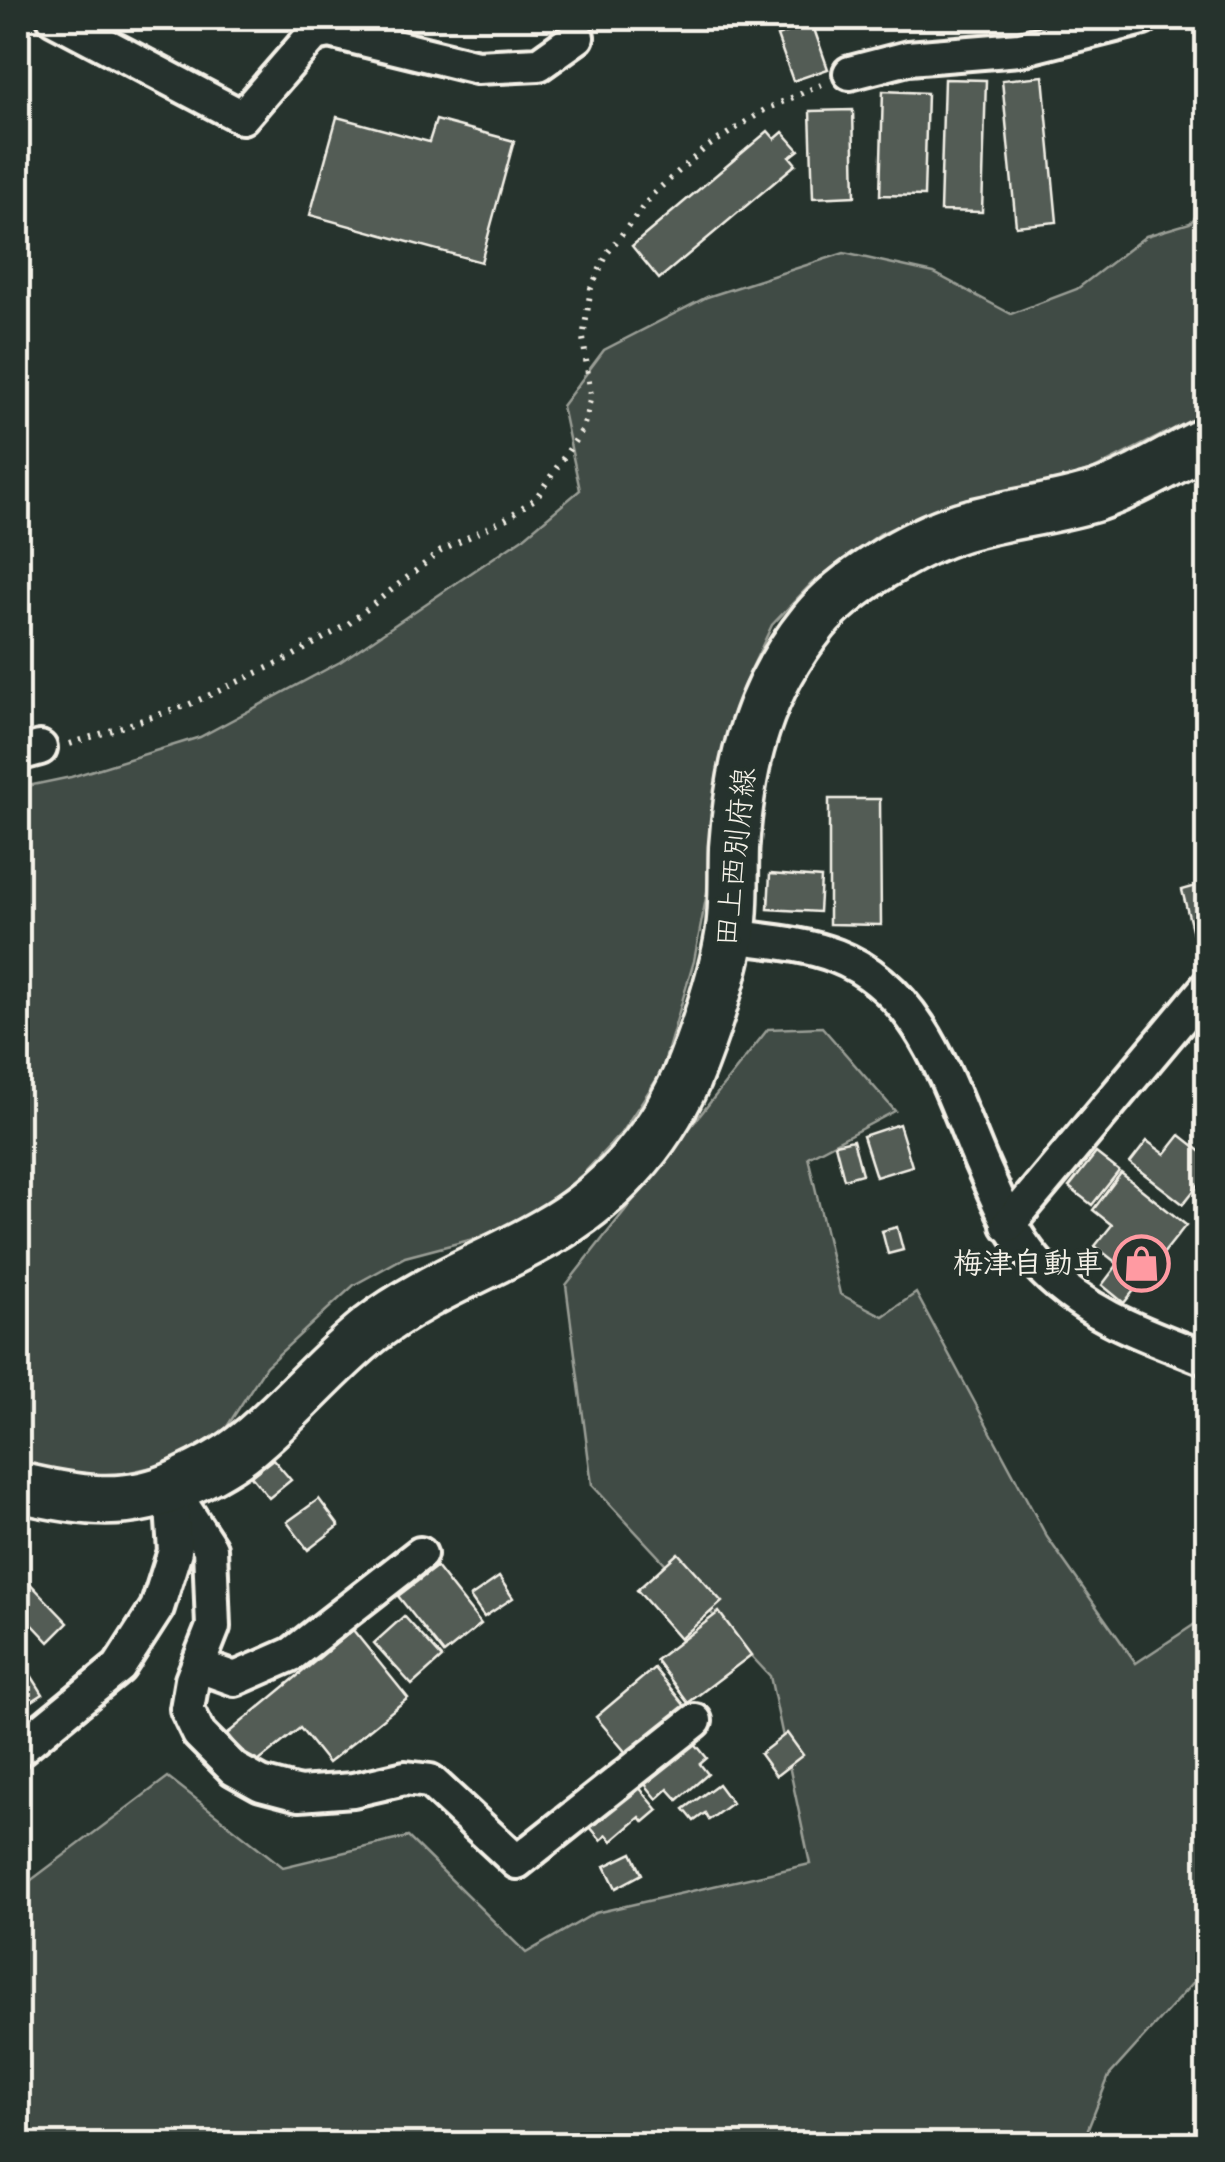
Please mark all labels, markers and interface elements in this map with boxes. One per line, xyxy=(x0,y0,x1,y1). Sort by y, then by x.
street label: 田上西別府線 xyxy=(706,765,762,948)
shop icon: 梅津自動車 xyxy=(1112,1233,1172,1293)
place label: 梅津自動車 xyxy=(953,1243,1103,1281)

